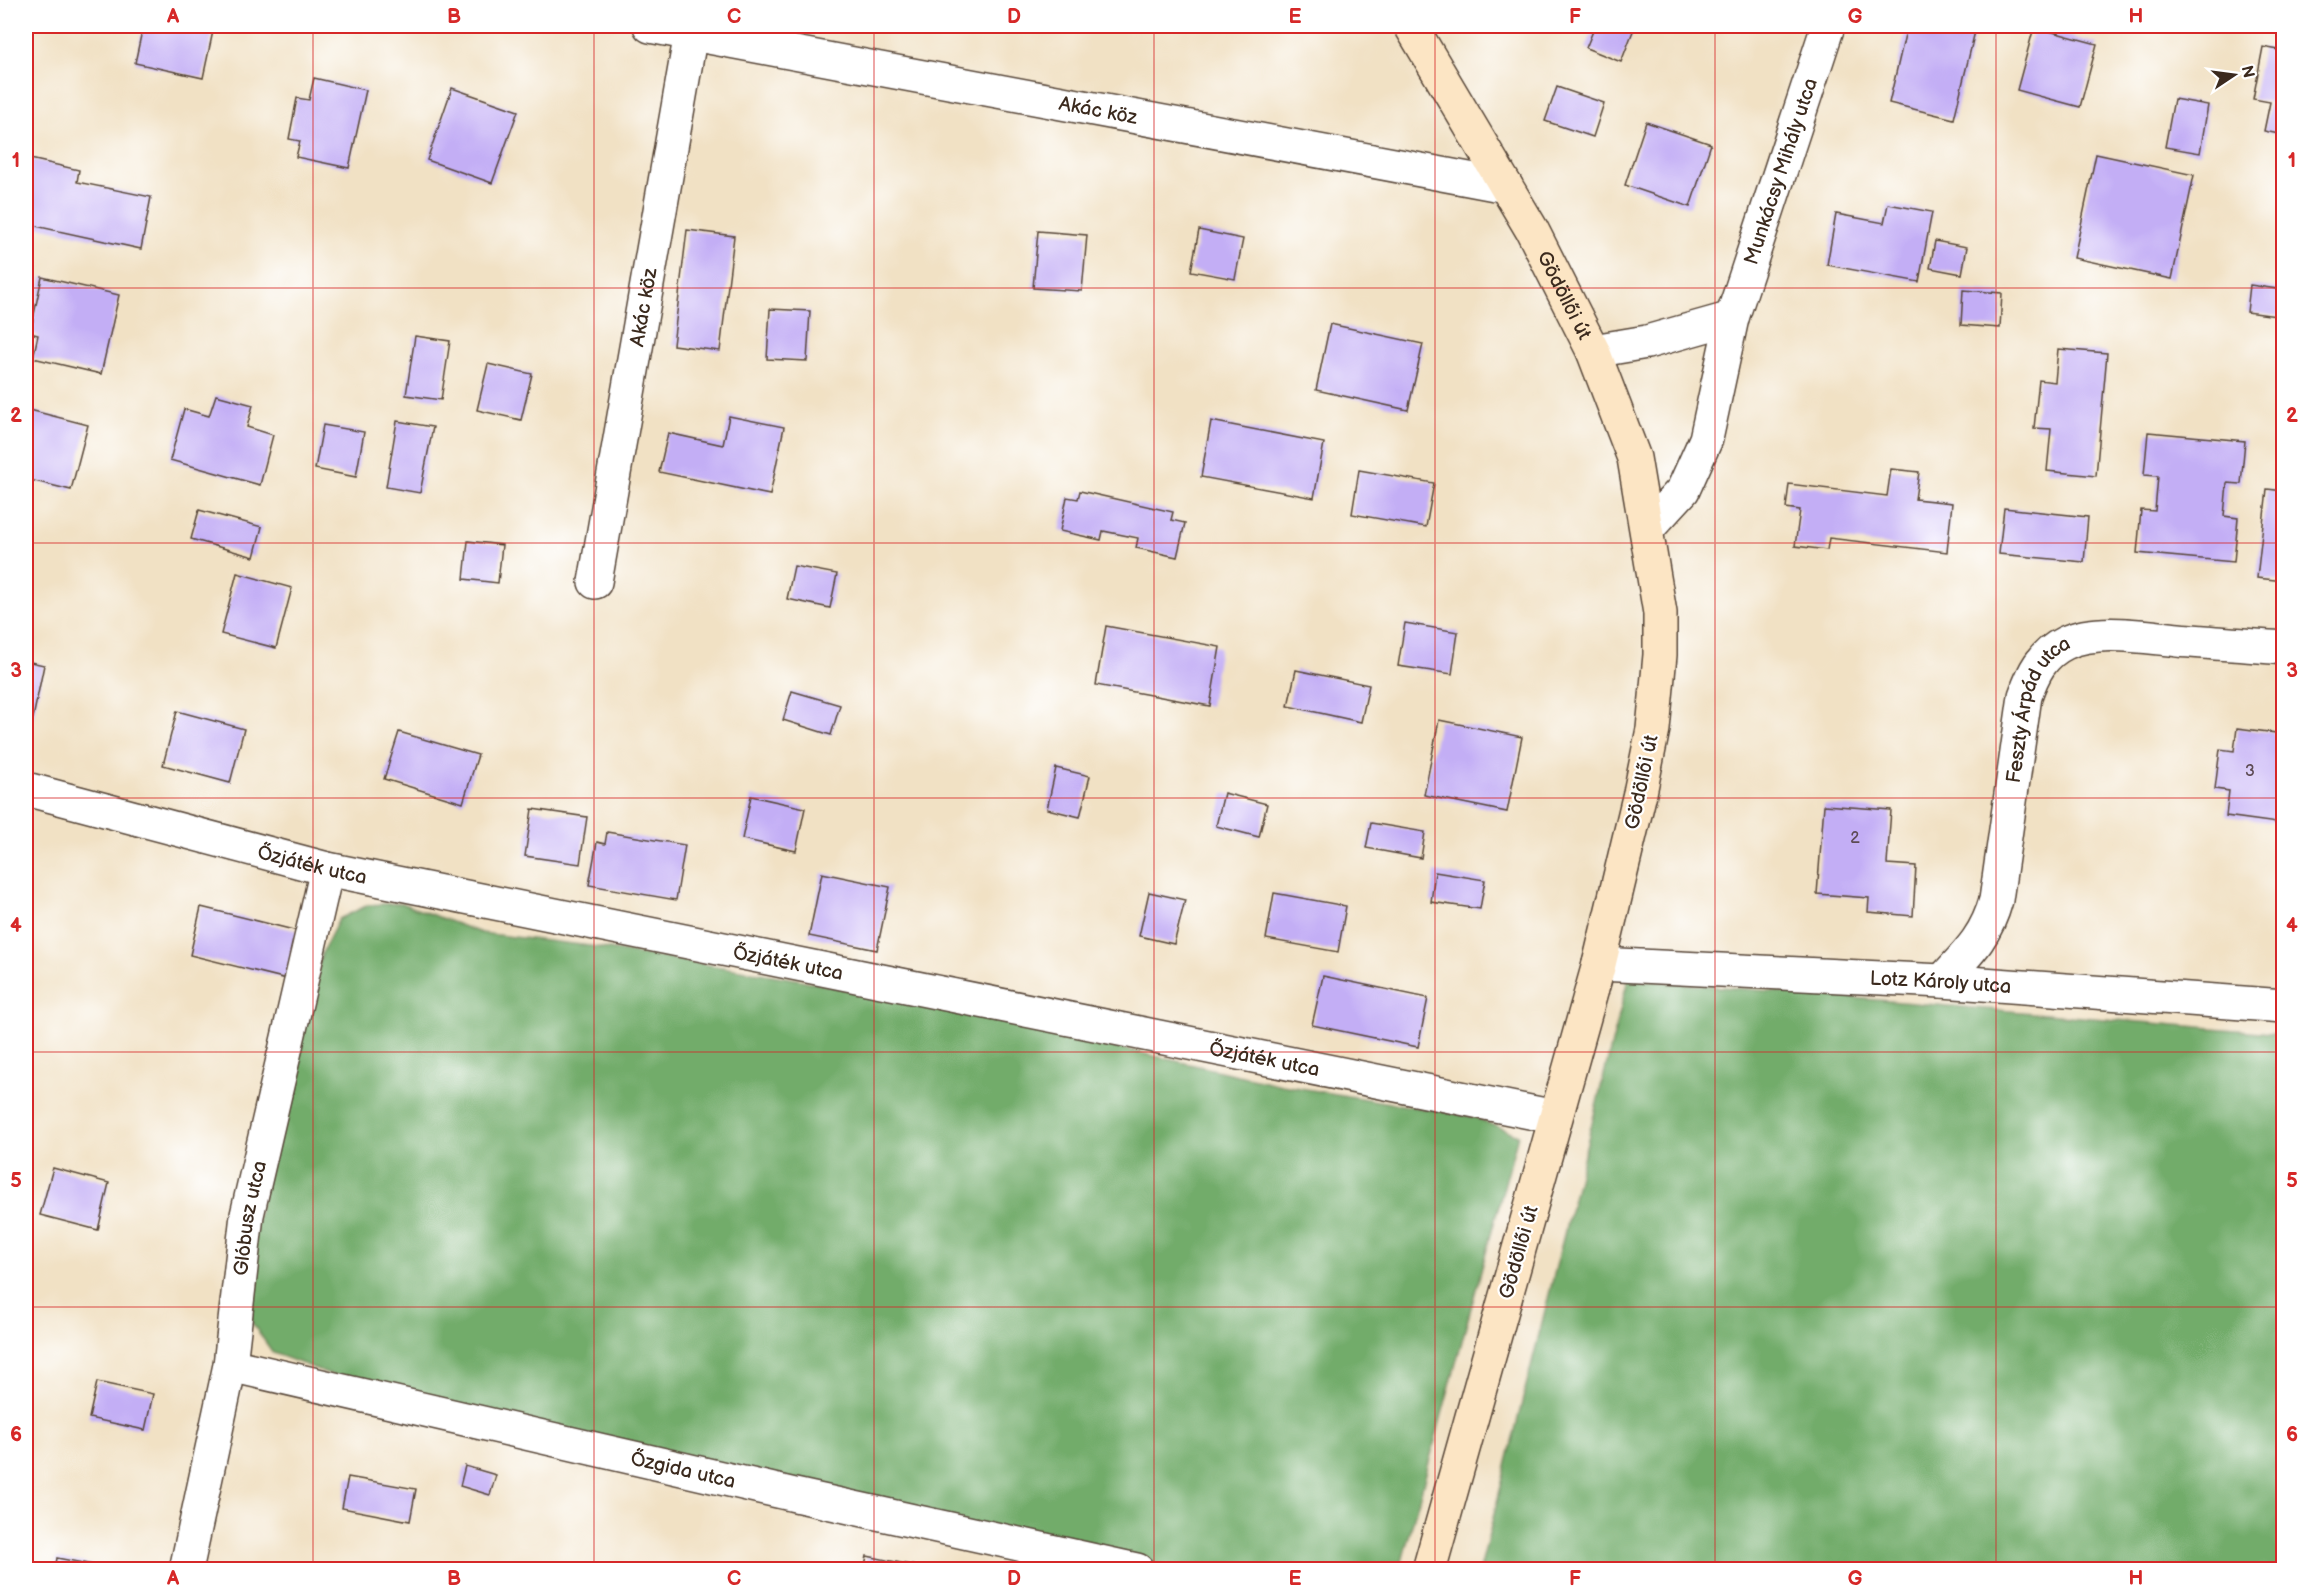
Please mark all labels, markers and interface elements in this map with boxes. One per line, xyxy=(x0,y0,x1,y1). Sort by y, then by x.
text: A xyxy=(166,5,180,29)
text: B xyxy=(447,5,461,29)
text: C xyxy=(727,5,741,29)
text: D xyxy=(1007,5,1021,29)
text: E xyxy=(1289,5,1302,29)
text: F xyxy=(1569,5,1581,29)
text: G xyxy=(1848,5,1863,29)
text: H xyxy=(2129,5,2143,29)
north arrow xyxy=(2204,45,2264,105)
text: N xyxy=(2237,64,2258,80)
street label: Munkácsy Mihály utca xyxy=(1739,75,1823,268)
street label: Akác köz xyxy=(1057,92,1140,130)
text: 1 xyxy=(12,149,20,173)
text: 1 xyxy=(2288,149,2296,173)
street label: Gödöllői út xyxy=(1532,247,1596,344)
street label: Akác köz xyxy=(625,266,663,348)
text: 2 xyxy=(10,404,22,428)
text: 2 xyxy=(2286,404,2298,428)
street label: Feszty Árpád utca xyxy=(2002,631,2074,785)
text: 3 xyxy=(10,659,22,683)
text: 3 xyxy=(2286,659,2298,683)
street label: Gödöllői út xyxy=(1620,733,1664,832)
house number: 3 xyxy=(2245,762,2255,781)
house number: 2 xyxy=(1850,829,1860,848)
street label: Őzjáték utca xyxy=(255,839,369,890)
text: 4 xyxy=(10,914,22,938)
text: 4 xyxy=(2286,914,2298,938)
street label: Őzjáték utca xyxy=(731,939,845,986)
street label: Lotz Károly utca xyxy=(1869,966,2012,999)
street label: Őzjáték utca xyxy=(1207,1036,1322,1082)
street label: Glóbusz utca xyxy=(229,1158,272,1277)
text: 5 xyxy=(10,1169,22,1193)
text: 5 xyxy=(2286,1169,2298,1193)
street label: Gödöllői út xyxy=(1494,1203,1544,1302)
text: 6 xyxy=(10,1423,22,1447)
text: 6 xyxy=(2286,1423,2298,1447)
street label: Őzgida utca xyxy=(628,1446,738,1494)
text: A xyxy=(166,1567,180,1591)
text: B xyxy=(447,1567,461,1591)
text: C xyxy=(727,1567,741,1591)
text: D xyxy=(1007,1567,1021,1591)
text: E xyxy=(1289,1567,1302,1591)
text: F xyxy=(1569,1567,1581,1591)
text: G xyxy=(1848,1567,1863,1591)
text: H xyxy=(2129,1567,2143,1591)

